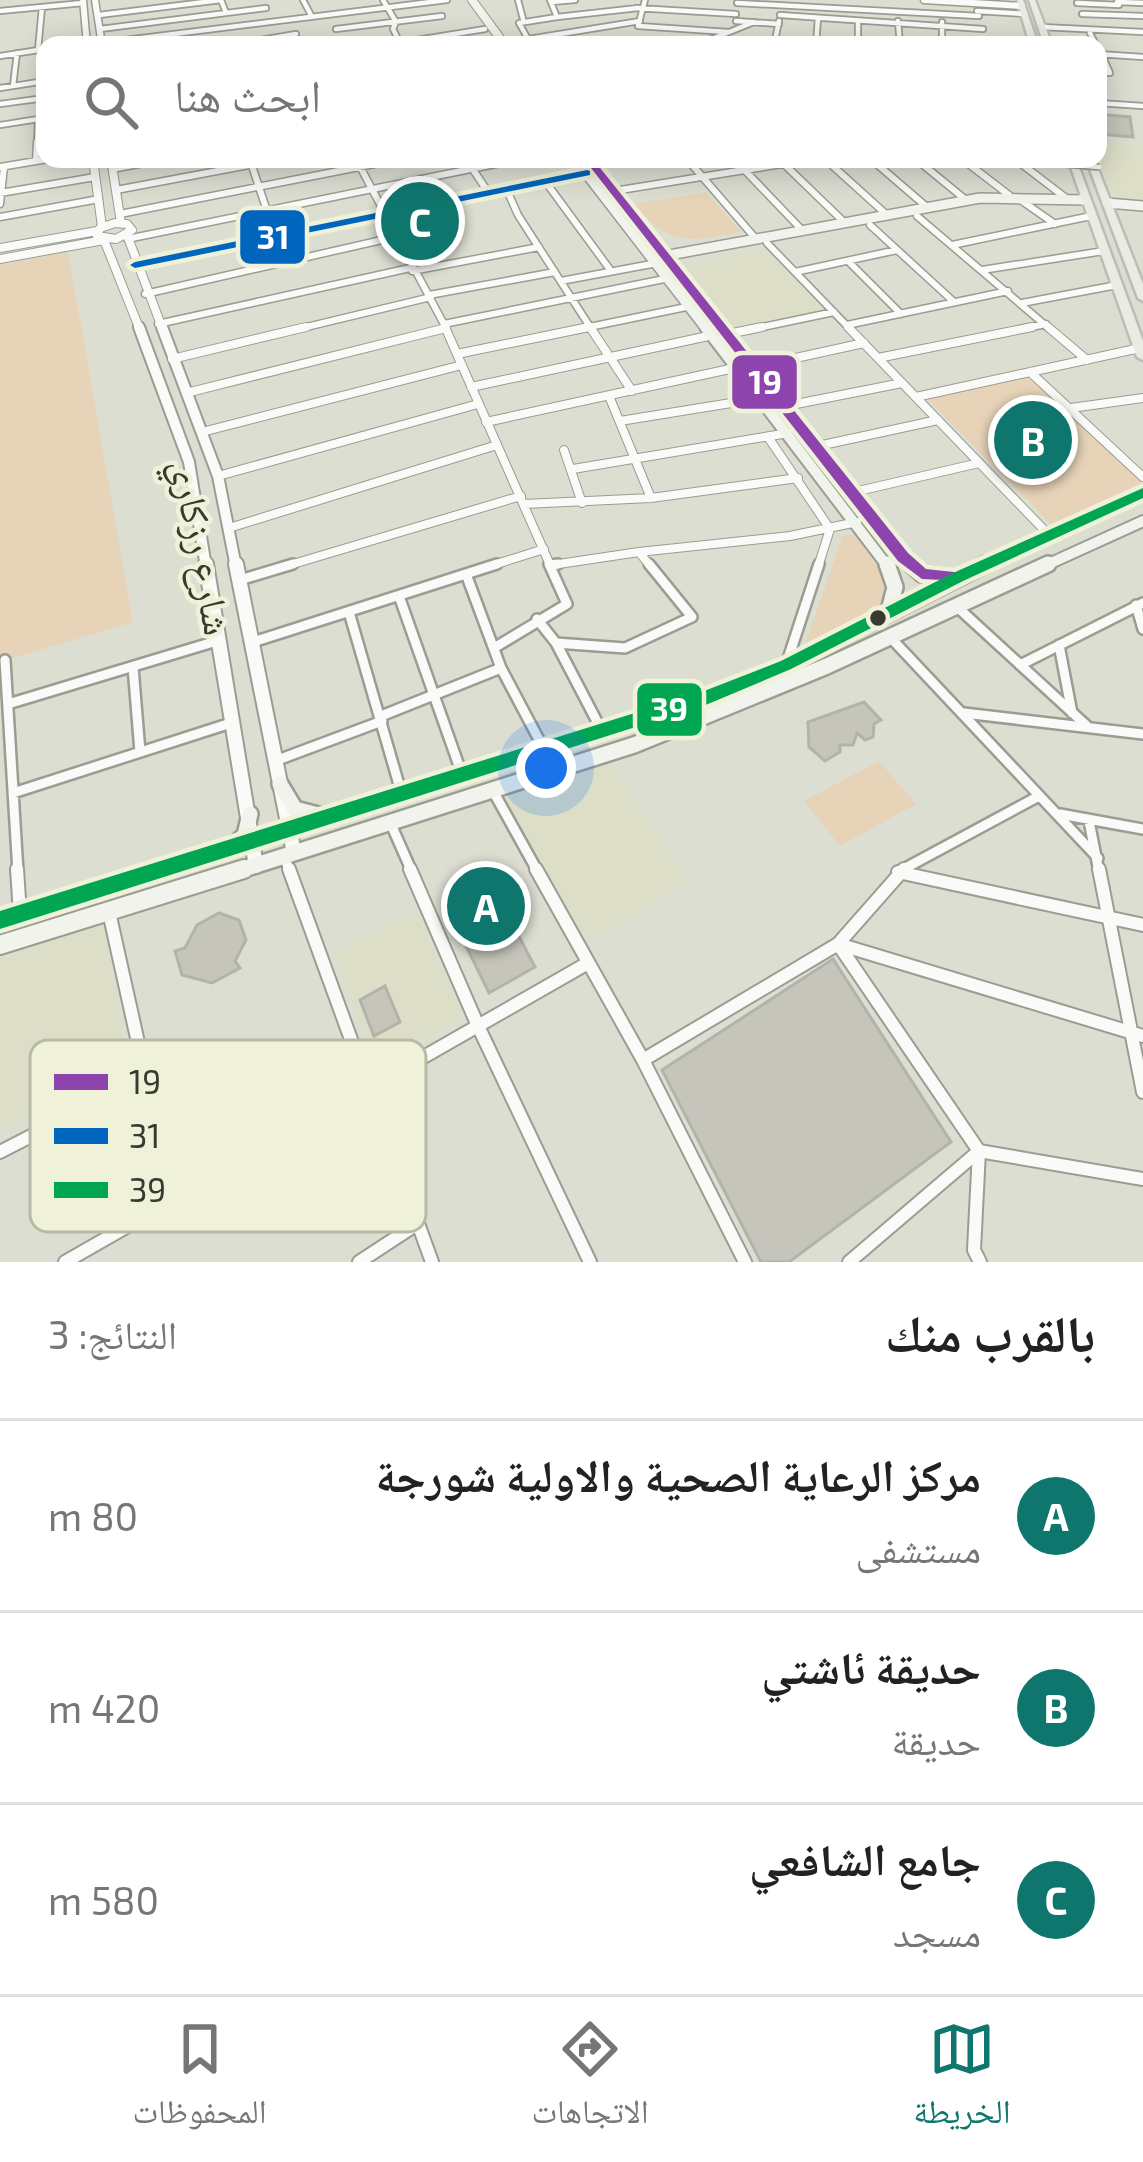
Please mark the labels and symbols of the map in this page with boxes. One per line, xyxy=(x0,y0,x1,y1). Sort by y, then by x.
pin: C xyxy=(381,176,459,266)
line badge: 31 xyxy=(238,208,307,266)
text: 31 xyxy=(257,216,289,256)
line badge: 19 xyxy=(730,353,799,411)
text: 19 xyxy=(748,361,782,401)
pin: B xyxy=(994,395,1072,485)
street label: شارع رزكاري xyxy=(154,455,244,641)
unlabelled marker xyxy=(867,607,889,629)
line badge: 39 xyxy=(635,681,704,738)
text: 39 xyxy=(650,688,688,728)
your location xyxy=(516,738,576,798)
pin: A xyxy=(447,861,525,951)
legend xyxy=(30,1040,426,1232)
text: 19 xyxy=(129,1061,161,1101)
text: 31 xyxy=(129,1115,160,1155)
text: 39 xyxy=(129,1169,166,1209)

